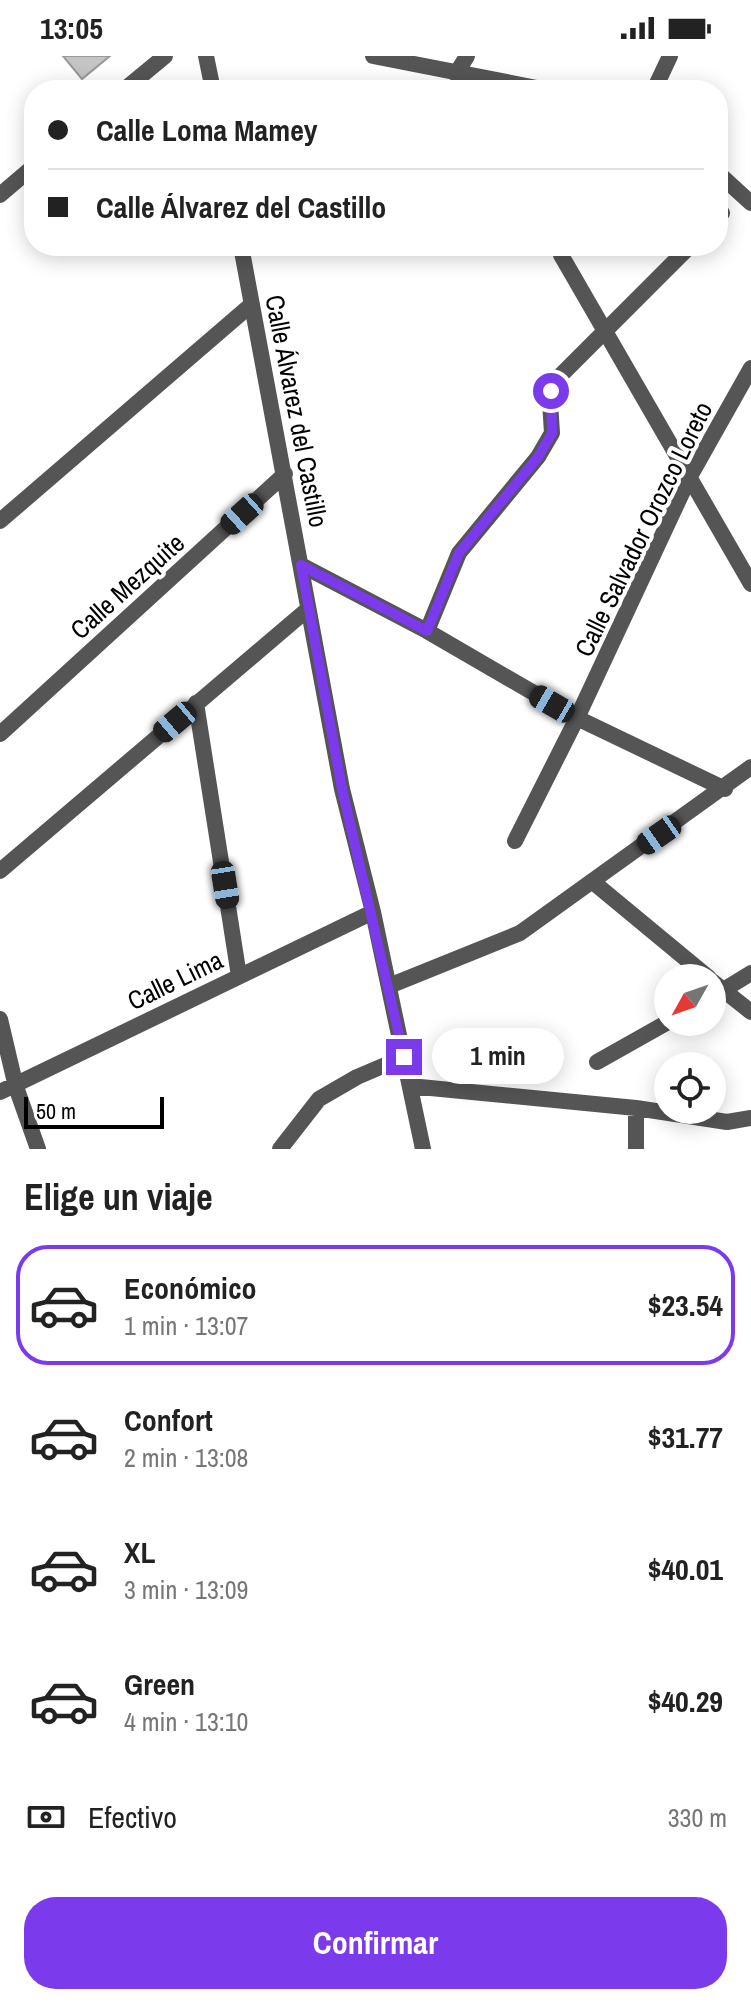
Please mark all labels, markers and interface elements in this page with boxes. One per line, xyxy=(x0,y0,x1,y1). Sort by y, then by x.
text: 13:05 xyxy=(40,8,103,48)
text: Calle Loma Mamey xyxy=(96,110,318,150)
text: Calle Álvarez del Castillo xyxy=(96,187,386,227)
street label: Calle Álvarez del Castillo xyxy=(257,292,337,530)
route start xyxy=(533,373,569,409)
street label: Calle Salvador Orozco Loreto xyxy=(566,396,720,662)
car xyxy=(216,489,268,539)
street label: Calle Mezquite xyxy=(62,525,192,647)
car xyxy=(525,682,579,726)
car xyxy=(149,697,201,747)
car xyxy=(632,811,686,859)
car xyxy=(209,859,241,911)
street label: Calle Lima xyxy=(122,942,229,1018)
north arrow xyxy=(654,964,726,1036)
map controls xyxy=(654,964,726,1124)
callout: 1 min xyxy=(432,1029,564,1085)
text: 1 min xyxy=(470,1038,526,1073)
route end xyxy=(386,1039,422,1075)
button: locate xyxy=(654,1052,726,1124)
scale bar xyxy=(24,1093,164,1129)
text: 50 m xyxy=(36,1096,76,1126)
text: Elige un viaje xyxy=(24,1173,213,1221)
text: Económico xyxy=(124,1268,257,1308)
icon: car xyxy=(28,1269,100,1341)
text: $23.54 xyxy=(648,1285,723,1325)
text: 1 min · 13:07 xyxy=(124,1308,248,1343)
text: Confort xyxy=(124,1400,213,1440)
icon: car xyxy=(28,1401,100,1473)
text: $31.77 xyxy=(648,1417,723,1457)
text: 2 min · 13:08 xyxy=(124,1440,248,1475)
text: XL xyxy=(124,1532,155,1572)
icon: car xyxy=(28,1533,100,1605)
text: $40.01 xyxy=(648,1549,723,1589)
text: 3 min · 13:09 xyxy=(124,1572,248,1607)
text: Green xyxy=(124,1664,195,1704)
icon: car xyxy=(28,1665,100,1737)
text: $40.29 xyxy=(648,1681,723,1721)
text: 4 min · 13:10 xyxy=(124,1704,248,1739)
icon: cash xyxy=(24,1795,68,1839)
text: Efectivo xyxy=(88,1797,177,1837)
text: 330 m xyxy=(668,1800,727,1835)
button: Confirmar xyxy=(24,1897,727,1989)

